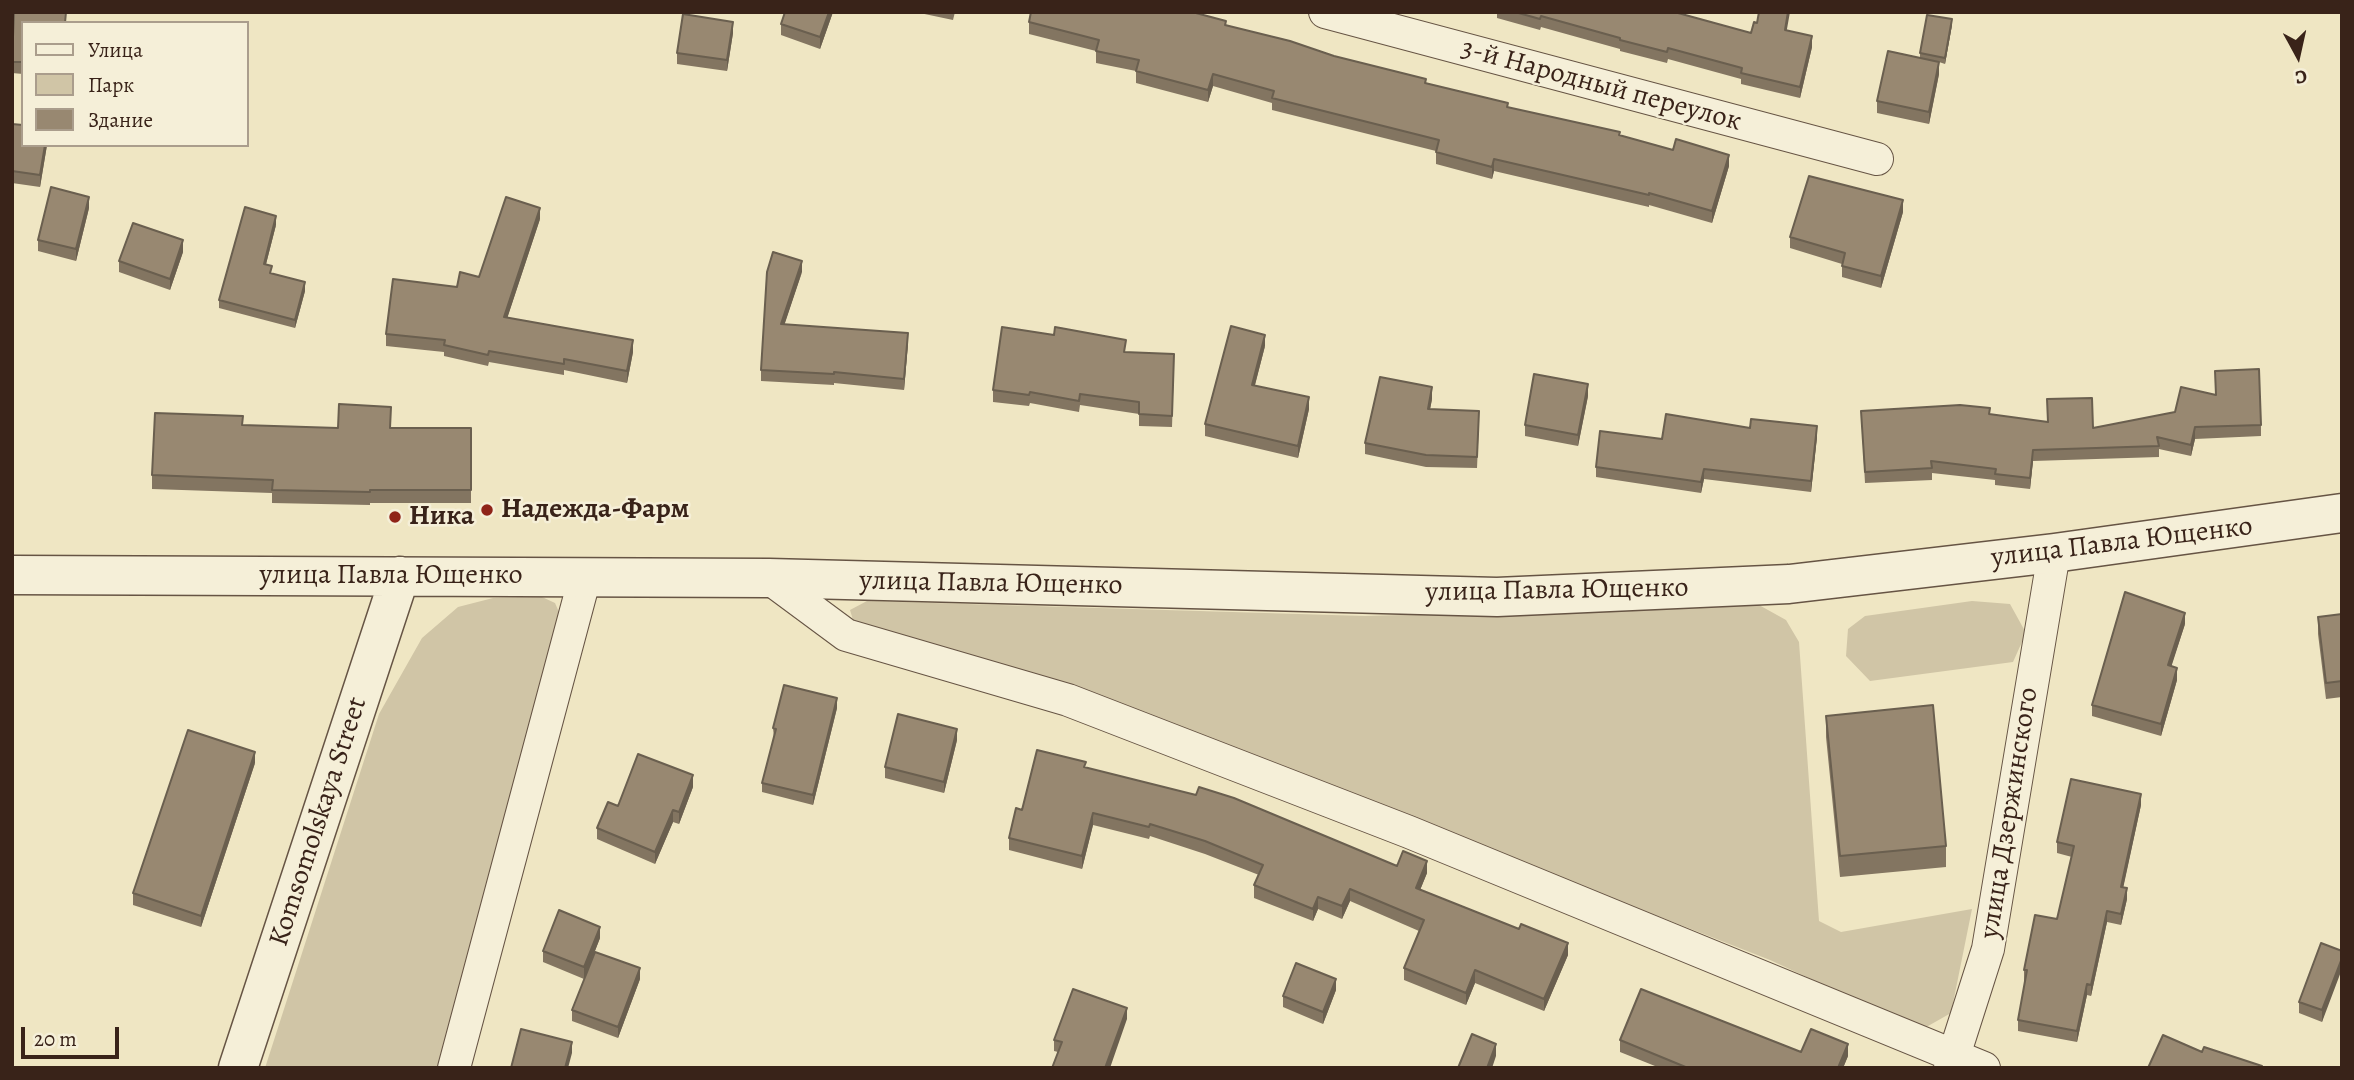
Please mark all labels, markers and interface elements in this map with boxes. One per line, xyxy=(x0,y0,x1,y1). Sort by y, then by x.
legend xyxy=(21,21,248,147)
north arrow xyxy=(2263,21,2333,91)
street label: 3-й Народный переулок xyxy=(1457,32,1745,140)
text: Улица xyxy=(88,36,143,64)
text: С xyxy=(2293,63,2309,90)
text: Парк xyxy=(88,71,134,99)
text: Здание xyxy=(88,106,153,134)
place label: Надежда-Фарм xyxy=(501,493,689,527)
place label: Ника xyxy=(409,500,474,534)
marker: Надежда-Фарм xyxy=(479,502,495,518)
marker: Ника xyxy=(387,509,403,525)
street label: улица Павла Ющенко xyxy=(1989,510,2255,576)
street label: улица Павла Ющенко xyxy=(259,559,523,593)
street label: улица Павла Ющенко xyxy=(859,565,1123,603)
street label: улица Павла Ющенко xyxy=(1425,572,1689,610)
street label: улица Дзержинского xyxy=(1974,685,2046,941)
street label: Komsomolskaya Street xyxy=(263,693,375,951)
scale bar xyxy=(24,1014,122,1058)
text: 20 m xyxy=(34,1025,77,1053)

